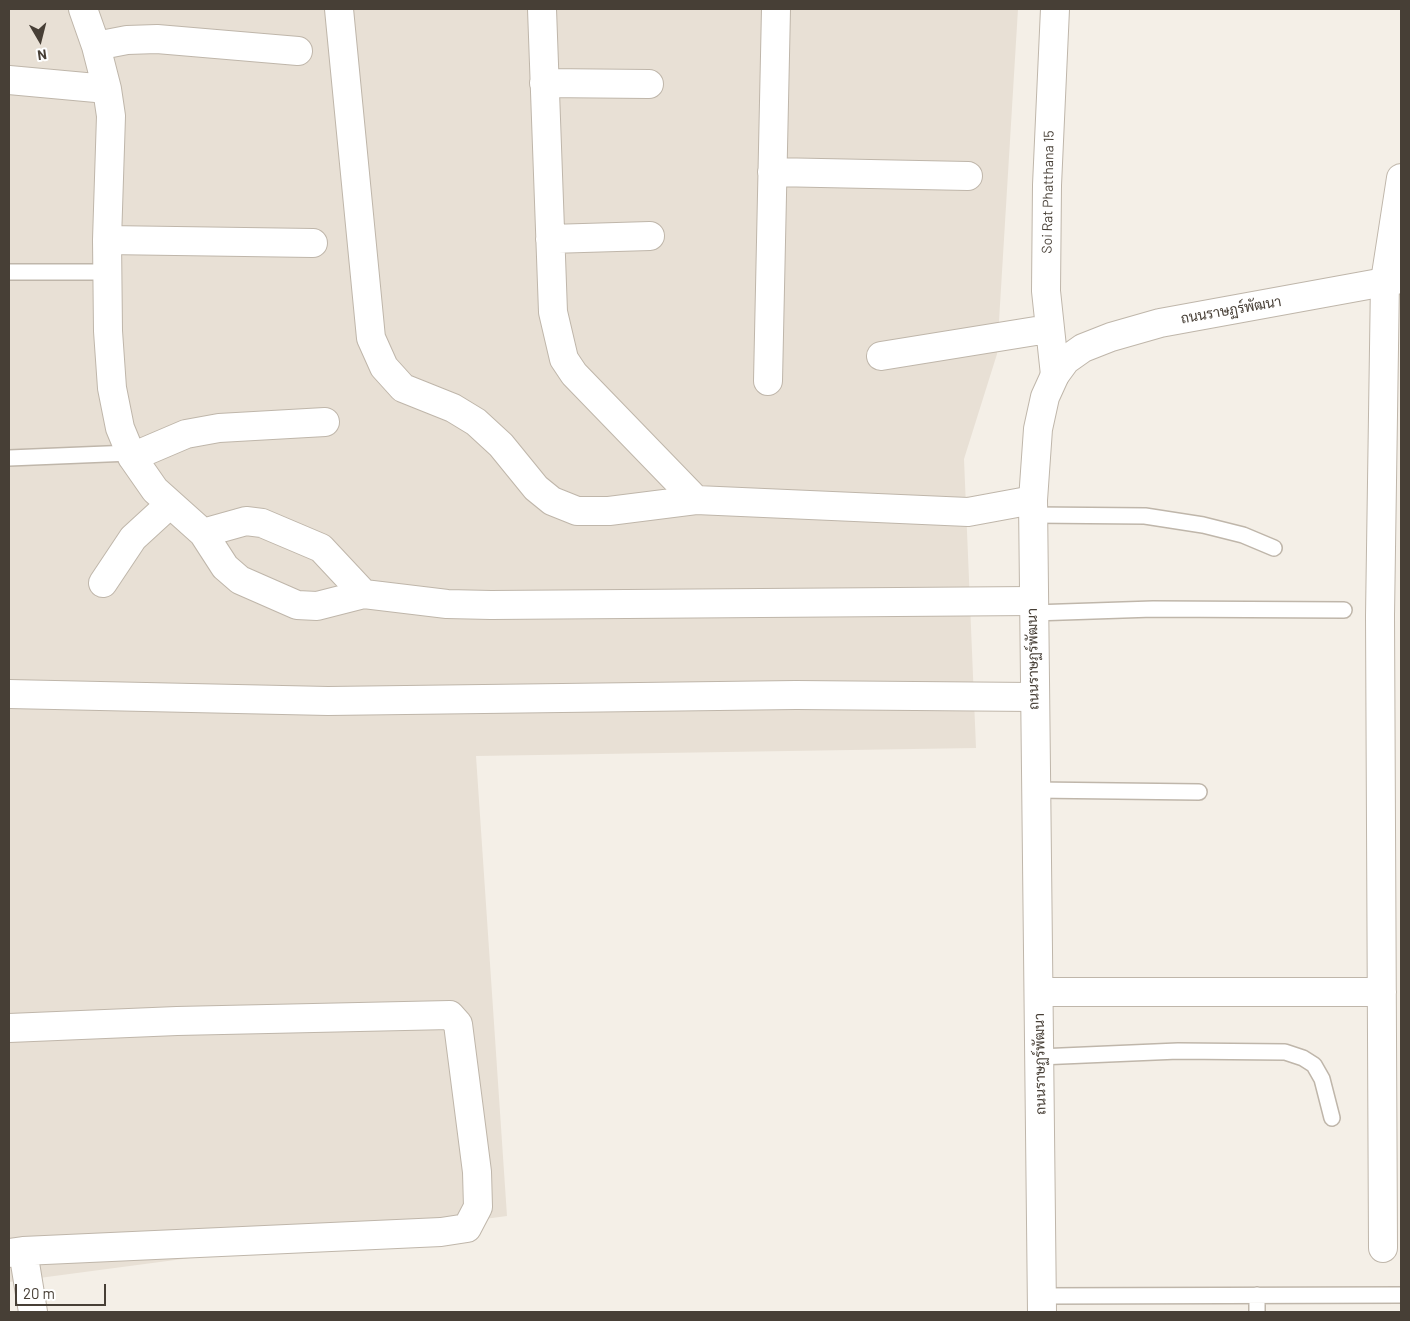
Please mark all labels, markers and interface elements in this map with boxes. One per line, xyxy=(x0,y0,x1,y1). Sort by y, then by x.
north arrow xyxy=(15,15,65,65)
text: N xyxy=(36,46,48,64)
street label: Soi Rat Phatthana 15 xyxy=(1039,130,1057,254)
street label: ถนนราษฏร์พัฒนา xyxy=(1179,293,1283,327)
street label: ถนนราษฏร์พัฒนา xyxy=(1024,608,1042,710)
street label: ถนนราษฏร์พัฒนา xyxy=(1031,1013,1049,1115)
scale bar xyxy=(18,1274,109,1306)
text: 20 m xyxy=(23,1284,55,1302)

